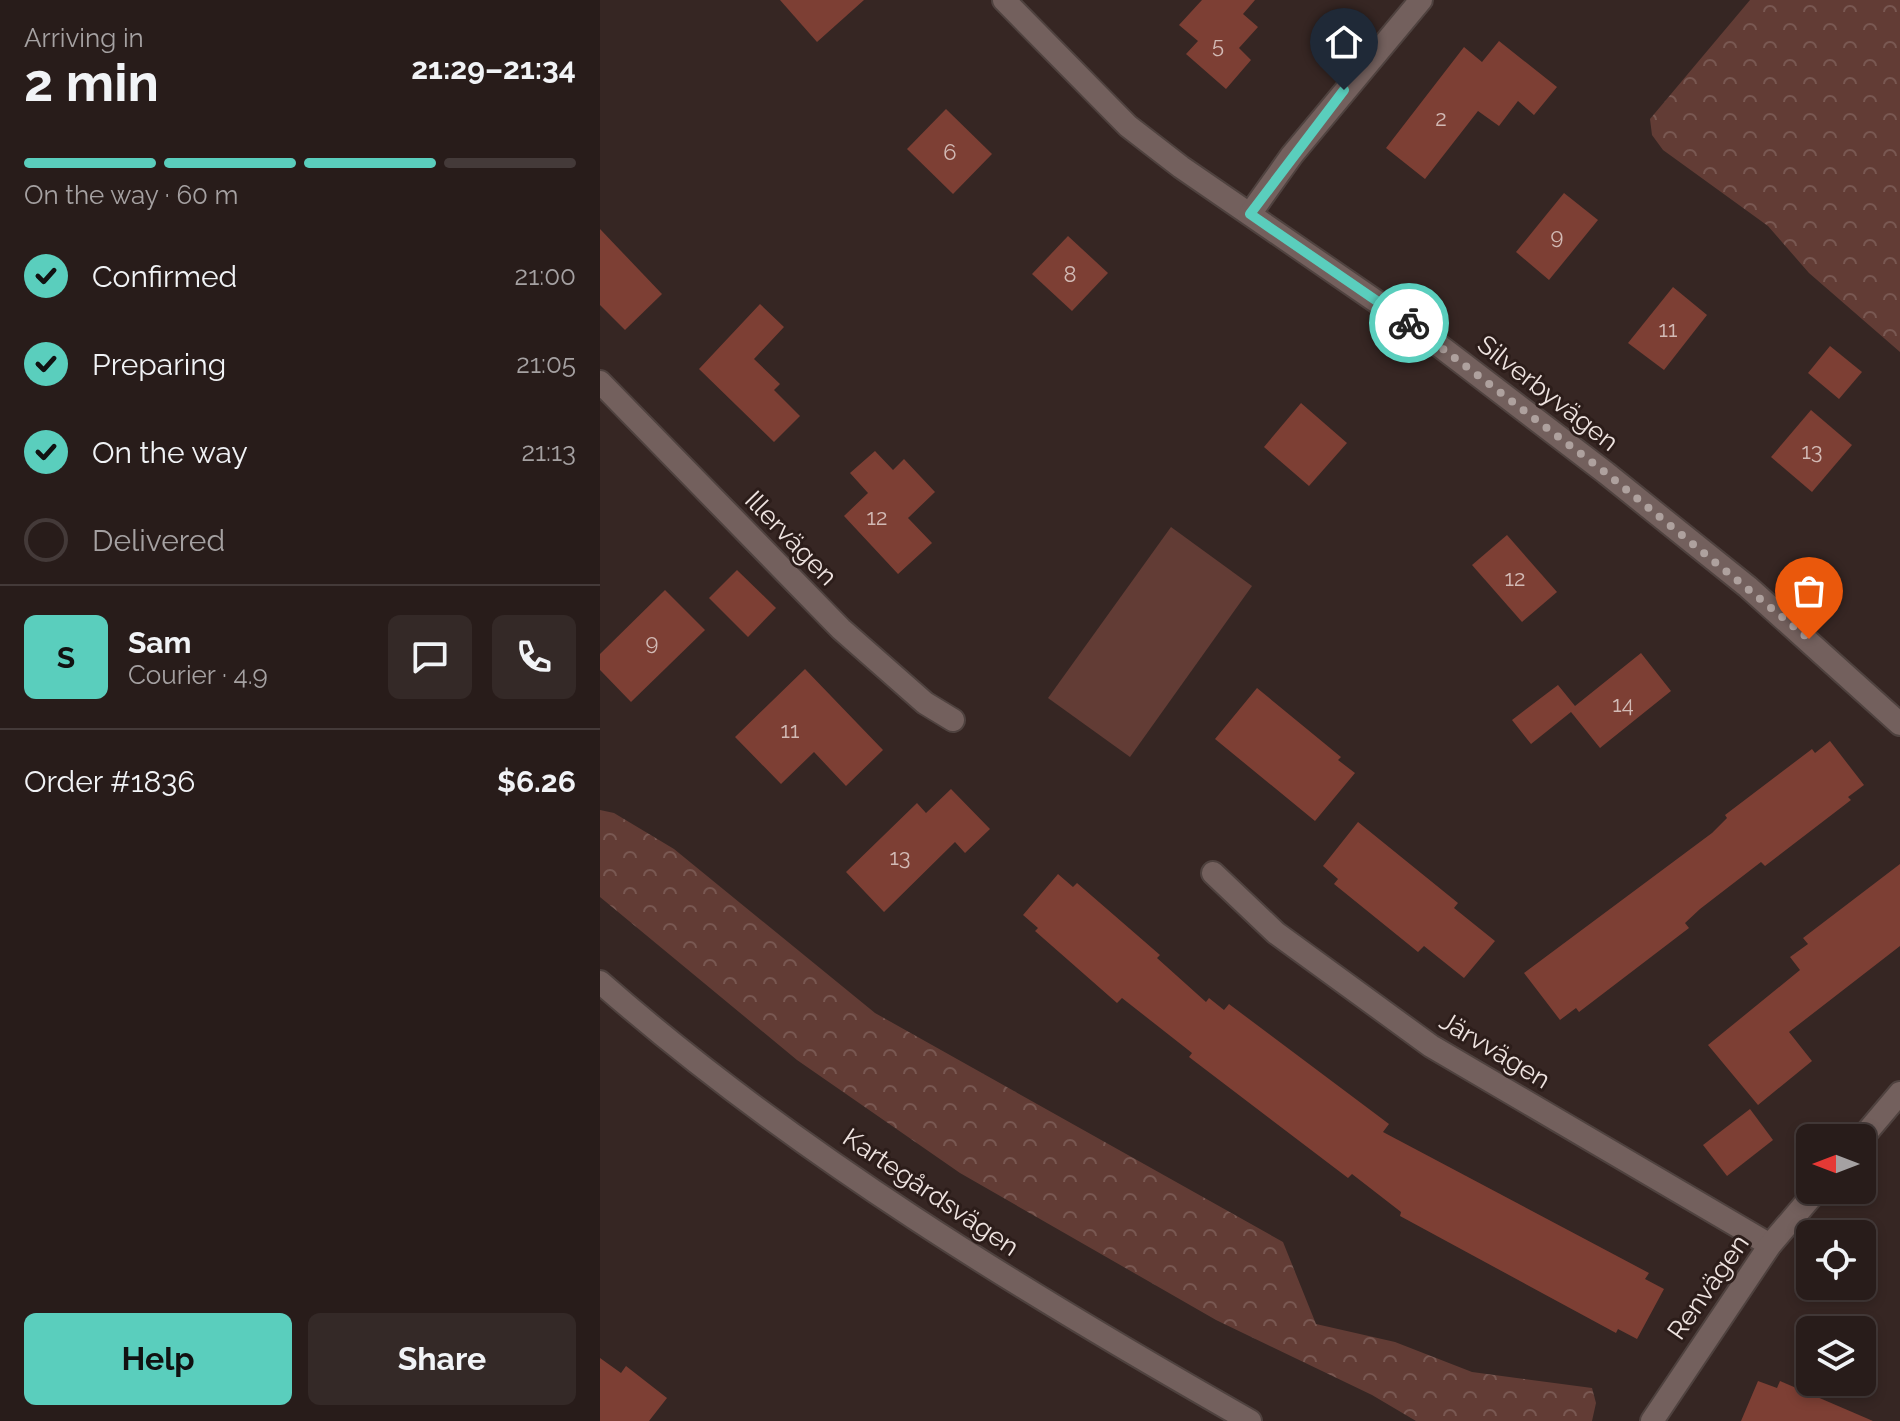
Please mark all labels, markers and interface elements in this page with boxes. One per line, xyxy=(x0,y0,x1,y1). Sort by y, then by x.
pin xyxy=(1310,8,1378,90)
icon: home xyxy=(1322,20,1366,64)
text: Arriving in xyxy=(24,23,144,53)
house number: 5 xyxy=(1212,32,1224,58)
text: 21:29–21:34 xyxy=(411,51,576,86)
text: 2 min xyxy=(24,52,159,113)
house number: 2 xyxy=(1435,105,1447,131)
house number: 6 xyxy=(943,139,957,165)
text: On the way · 60 m xyxy=(24,180,239,210)
house number: 9 xyxy=(1551,223,1563,249)
icon: check xyxy=(24,254,68,298)
text: Confirmed xyxy=(92,259,237,294)
text: 21:00 xyxy=(515,261,576,291)
house number: 8 xyxy=(1063,261,1077,287)
courier xyxy=(1369,283,1449,363)
icon: bike xyxy=(1387,301,1431,345)
house number: 11 xyxy=(1659,316,1677,342)
street label: Silverbyvägen xyxy=(1472,329,1624,457)
icon: check xyxy=(24,342,68,386)
text: Preparing xyxy=(92,347,226,382)
text: 21:05 xyxy=(516,349,576,379)
icon: check xyxy=(24,430,68,474)
text: On the way xyxy=(92,435,248,470)
text: 21:13 xyxy=(521,437,576,467)
house number: 13 xyxy=(1801,438,1823,464)
street label: Illervägen xyxy=(739,485,843,591)
house number: 12 xyxy=(867,504,887,530)
text: Delivered xyxy=(92,523,225,558)
pin xyxy=(1775,557,1843,639)
house number: 12 xyxy=(1505,565,1525,591)
icon: bag xyxy=(1787,569,1831,613)
button: chat xyxy=(388,615,472,699)
button: phone xyxy=(492,615,576,699)
text: Sam xyxy=(128,625,191,660)
house number: 9 xyxy=(646,629,658,655)
text: S xyxy=(57,640,75,675)
text: Courier · 4.9 xyxy=(128,660,268,690)
house number: 14 xyxy=(1612,691,1634,717)
house number: 11 xyxy=(781,717,799,743)
text: Order #1836 xyxy=(24,764,195,799)
text: $6.26 xyxy=(497,764,576,799)
house number: 13 xyxy=(889,844,911,870)
street label: Järvvägen xyxy=(1434,1005,1556,1095)
street label: Kartegårdsvägen xyxy=(837,1122,1025,1262)
north arrow xyxy=(1796,1124,1876,1204)
map controls xyxy=(1796,1124,1876,1396)
button: locate xyxy=(1796,1220,1876,1300)
street label: Renvägen xyxy=(1661,1229,1755,1345)
button: Help xyxy=(24,1313,292,1405)
button: Share xyxy=(308,1313,576,1405)
button: layers xyxy=(1796,1316,1876,1396)

